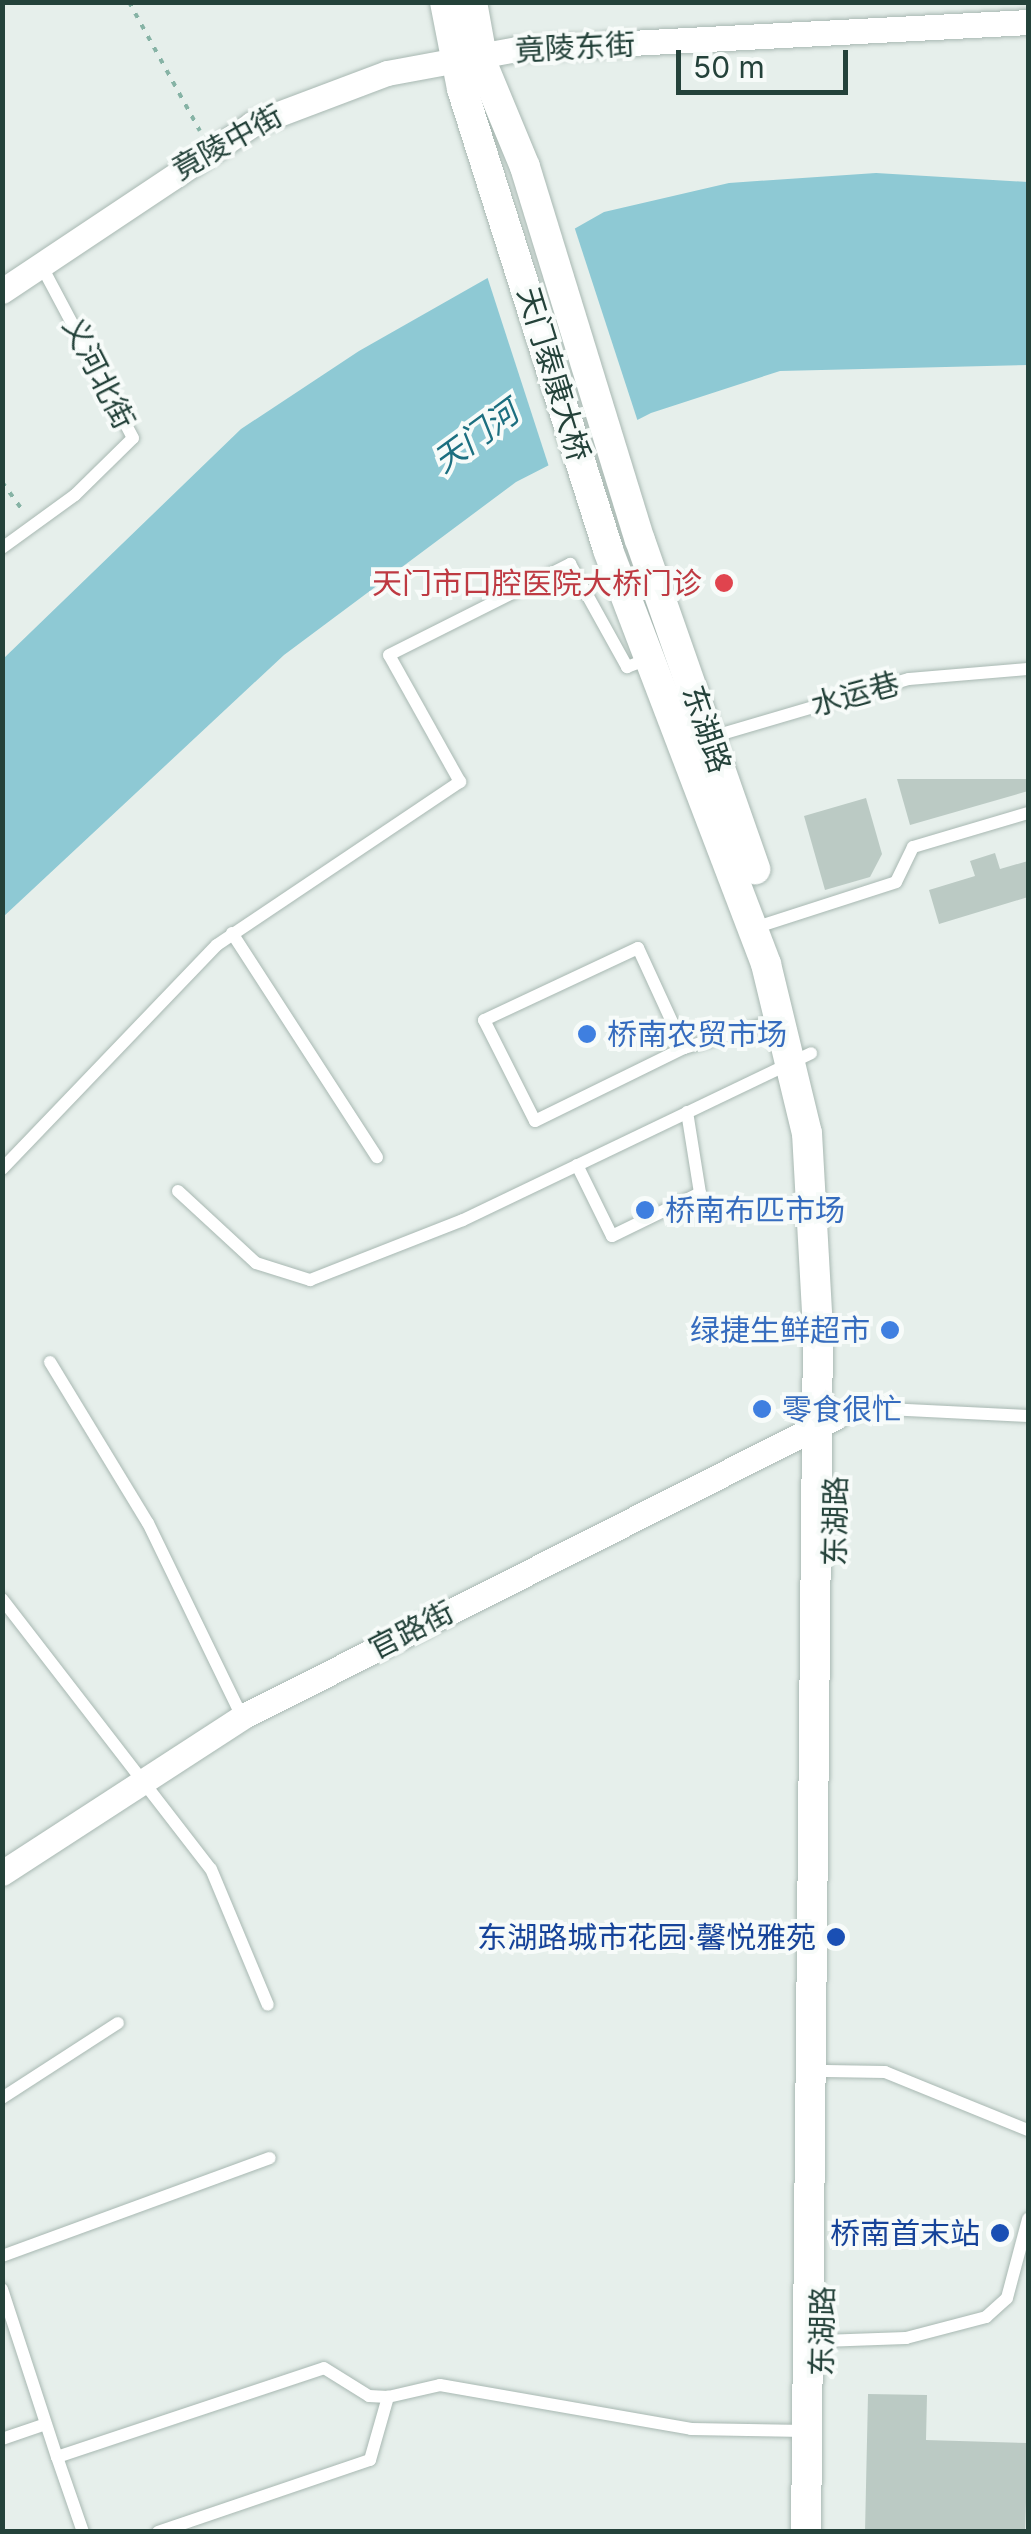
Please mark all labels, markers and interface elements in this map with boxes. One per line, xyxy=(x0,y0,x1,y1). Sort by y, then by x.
street label: 竟陵东街 xyxy=(514,26,636,68)
scale bar xyxy=(681,30,854,92)
text: 50 m xyxy=(693,49,765,85)
street label: 竟陵中街 xyxy=(166,97,288,187)
street label: 天门泰康大桥 xyxy=(510,283,598,465)
street label: 义河北街 xyxy=(56,311,142,435)
water label: 天门河 xyxy=(426,393,526,481)
place label: 天门市口腔医院大桥门诊 xyxy=(372,565,702,601)
marker: 天门市口腔医院大桥门诊 xyxy=(711,570,737,596)
street label: 水运巷 xyxy=(807,665,903,723)
street label: 东湖路 xyxy=(675,681,739,777)
place label: 桥南农贸市场 xyxy=(607,1016,787,1052)
marker: 桥南农贸市场 xyxy=(576,1023,598,1045)
place label: 桥南布匹市场 xyxy=(665,1192,845,1228)
marker: 桥南布匹市场 xyxy=(634,1199,656,1221)
place label: 绿捷生鲜超市 xyxy=(690,1312,870,1348)
marker: 绿捷生鲜超市 xyxy=(879,1319,901,1341)
place label: 零食很忙 xyxy=(782,1391,902,1427)
marker: 零食很忙 xyxy=(751,1398,773,1420)
street label: 东湖路 xyxy=(816,1476,854,1566)
street label: 官路街 xyxy=(363,1594,459,1666)
place label: 东湖路城市花园·馨悦雅苑 xyxy=(477,1919,816,1955)
marker: 东湖路城市花园·馨悦雅苑 xyxy=(825,1926,847,1948)
place label: 桥南首末站 xyxy=(830,2215,980,2251)
marker: 桥南首末站 xyxy=(989,2222,1011,2244)
street label: 东湖路 xyxy=(803,2286,841,2376)

